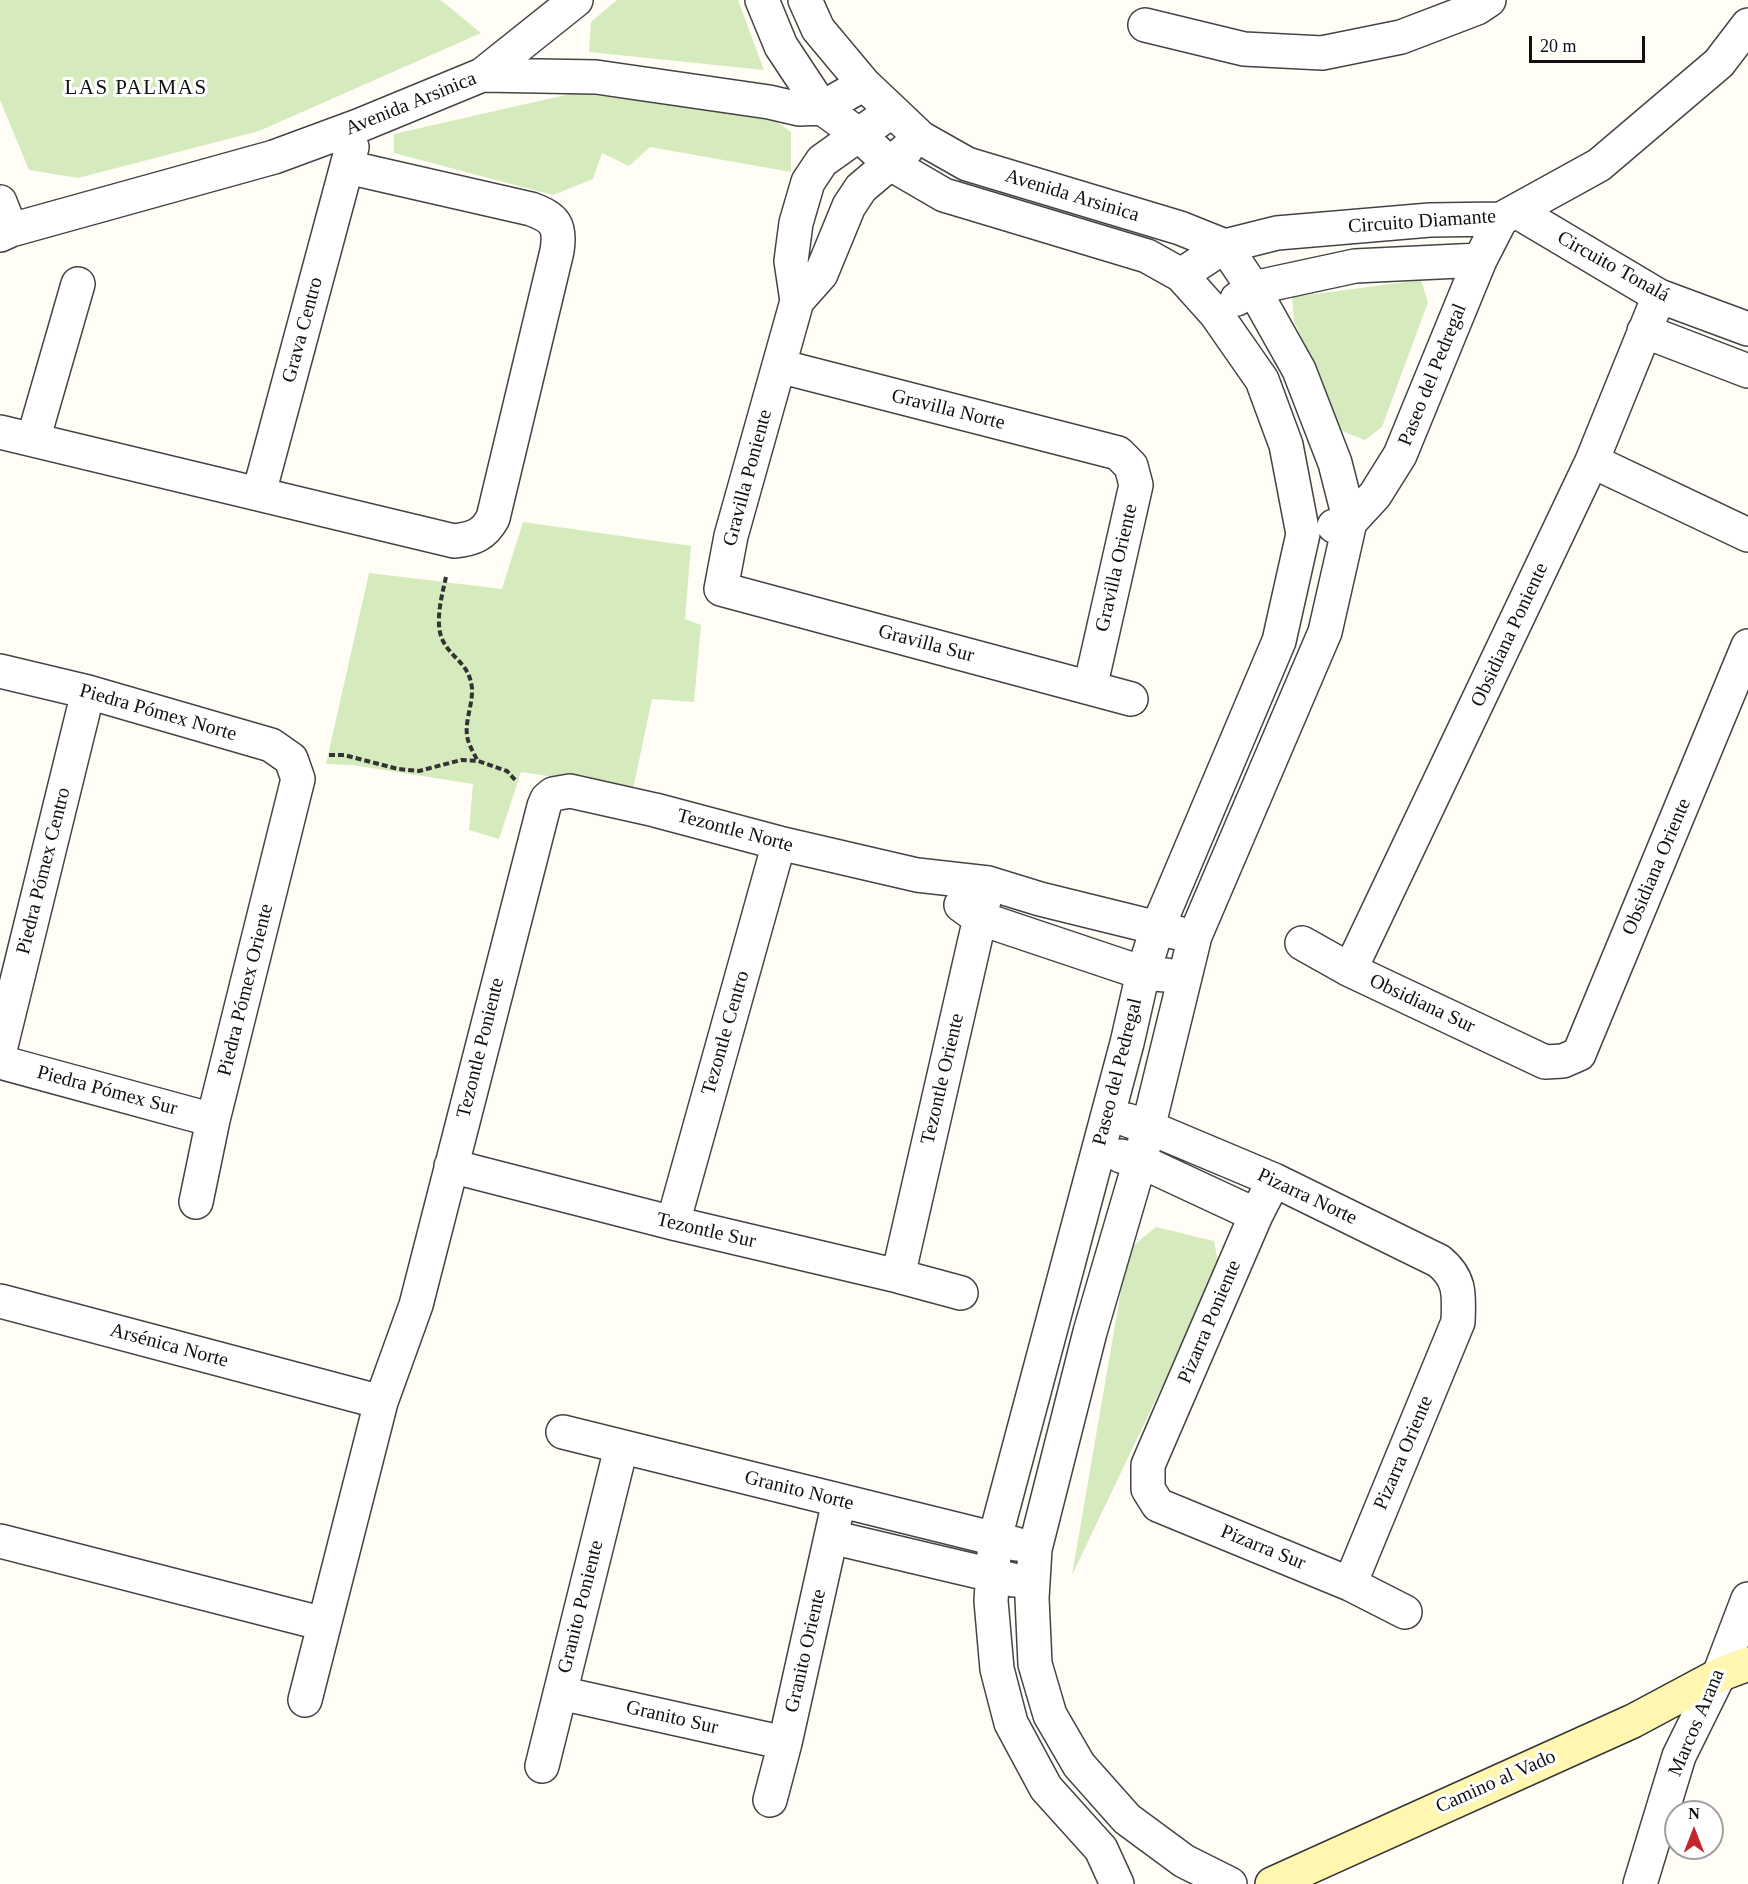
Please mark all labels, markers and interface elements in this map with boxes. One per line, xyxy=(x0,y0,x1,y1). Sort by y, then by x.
scale bar xyxy=(1532,24,1648,62)
text: 20 m xyxy=(1540,36,1577,56)
street label: Avenida Arsinica xyxy=(342,67,480,141)
district label: LAS PALMAS xyxy=(64,75,208,101)
street label: Avenida Arsinica xyxy=(1002,164,1142,228)
street label: Circuito Diamante xyxy=(1347,205,1497,239)
street label: Circuito Tonalá xyxy=(1553,226,1673,308)
street label: Grava Centro xyxy=(277,275,329,385)
street label: Paseo del Pedregal xyxy=(1394,300,1472,450)
street label: Gravilla Norte xyxy=(889,384,1007,436)
street label: Gravilla Poniente xyxy=(718,407,778,549)
street label: Gravilla Oriente xyxy=(1091,502,1143,634)
street label: Obsidiana Poniente xyxy=(1466,559,1554,711)
street label: Gravilla Sur xyxy=(875,620,977,668)
street label: Piedra Pómex Norte xyxy=(77,679,239,747)
street label: Piedra Pómex Centro xyxy=(12,785,76,957)
street label: Obsidiana Oriente xyxy=(1617,795,1697,939)
street label: Tezontle Norte xyxy=(674,804,796,858)
street label: Piedra Pómex Oriente xyxy=(213,901,279,1079)
street label: Tezontle Centro xyxy=(697,968,755,1098)
street label: Obsidiana Sur xyxy=(1365,969,1479,1039)
street label: Tezontle Poniente xyxy=(452,975,510,1121)
street label: Paseo del Pedregal xyxy=(1088,996,1148,1148)
street label: Tezontle Oriente xyxy=(916,1011,970,1147)
street label: Piedra Pómex Sur xyxy=(34,1061,180,1121)
street label: Pizarra Norte xyxy=(1253,1163,1361,1231)
street label: Tezontle Sur xyxy=(654,1208,758,1254)
street label: Pizarra Poniente xyxy=(1173,1257,1247,1387)
street label: Arsénica Norte xyxy=(107,1319,231,1373)
street label: Pizarra Oriente xyxy=(1369,1392,1439,1514)
street label: Granito Norte xyxy=(742,1466,856,1516)
street label: Pizarra Sur xyxy=(1217,1520,1309,1576)
street label: Granito Poniente xyxy=(553,1538,609,1676)
street label: Granito Oriente xyxy=(780,1587,832,1715)
street label: Marcos Arana xyxy=(1664,1666,1730,1780)
street label: Granito Sur xyxy=(624,1696,720,1740)
street label: Camino al Vado xyxy=(1432,1745,1560,1819)
north arrow xyxy=(1664,1800,1724,1860)
text: N xyxy=(1688,1805,1700,1822)

